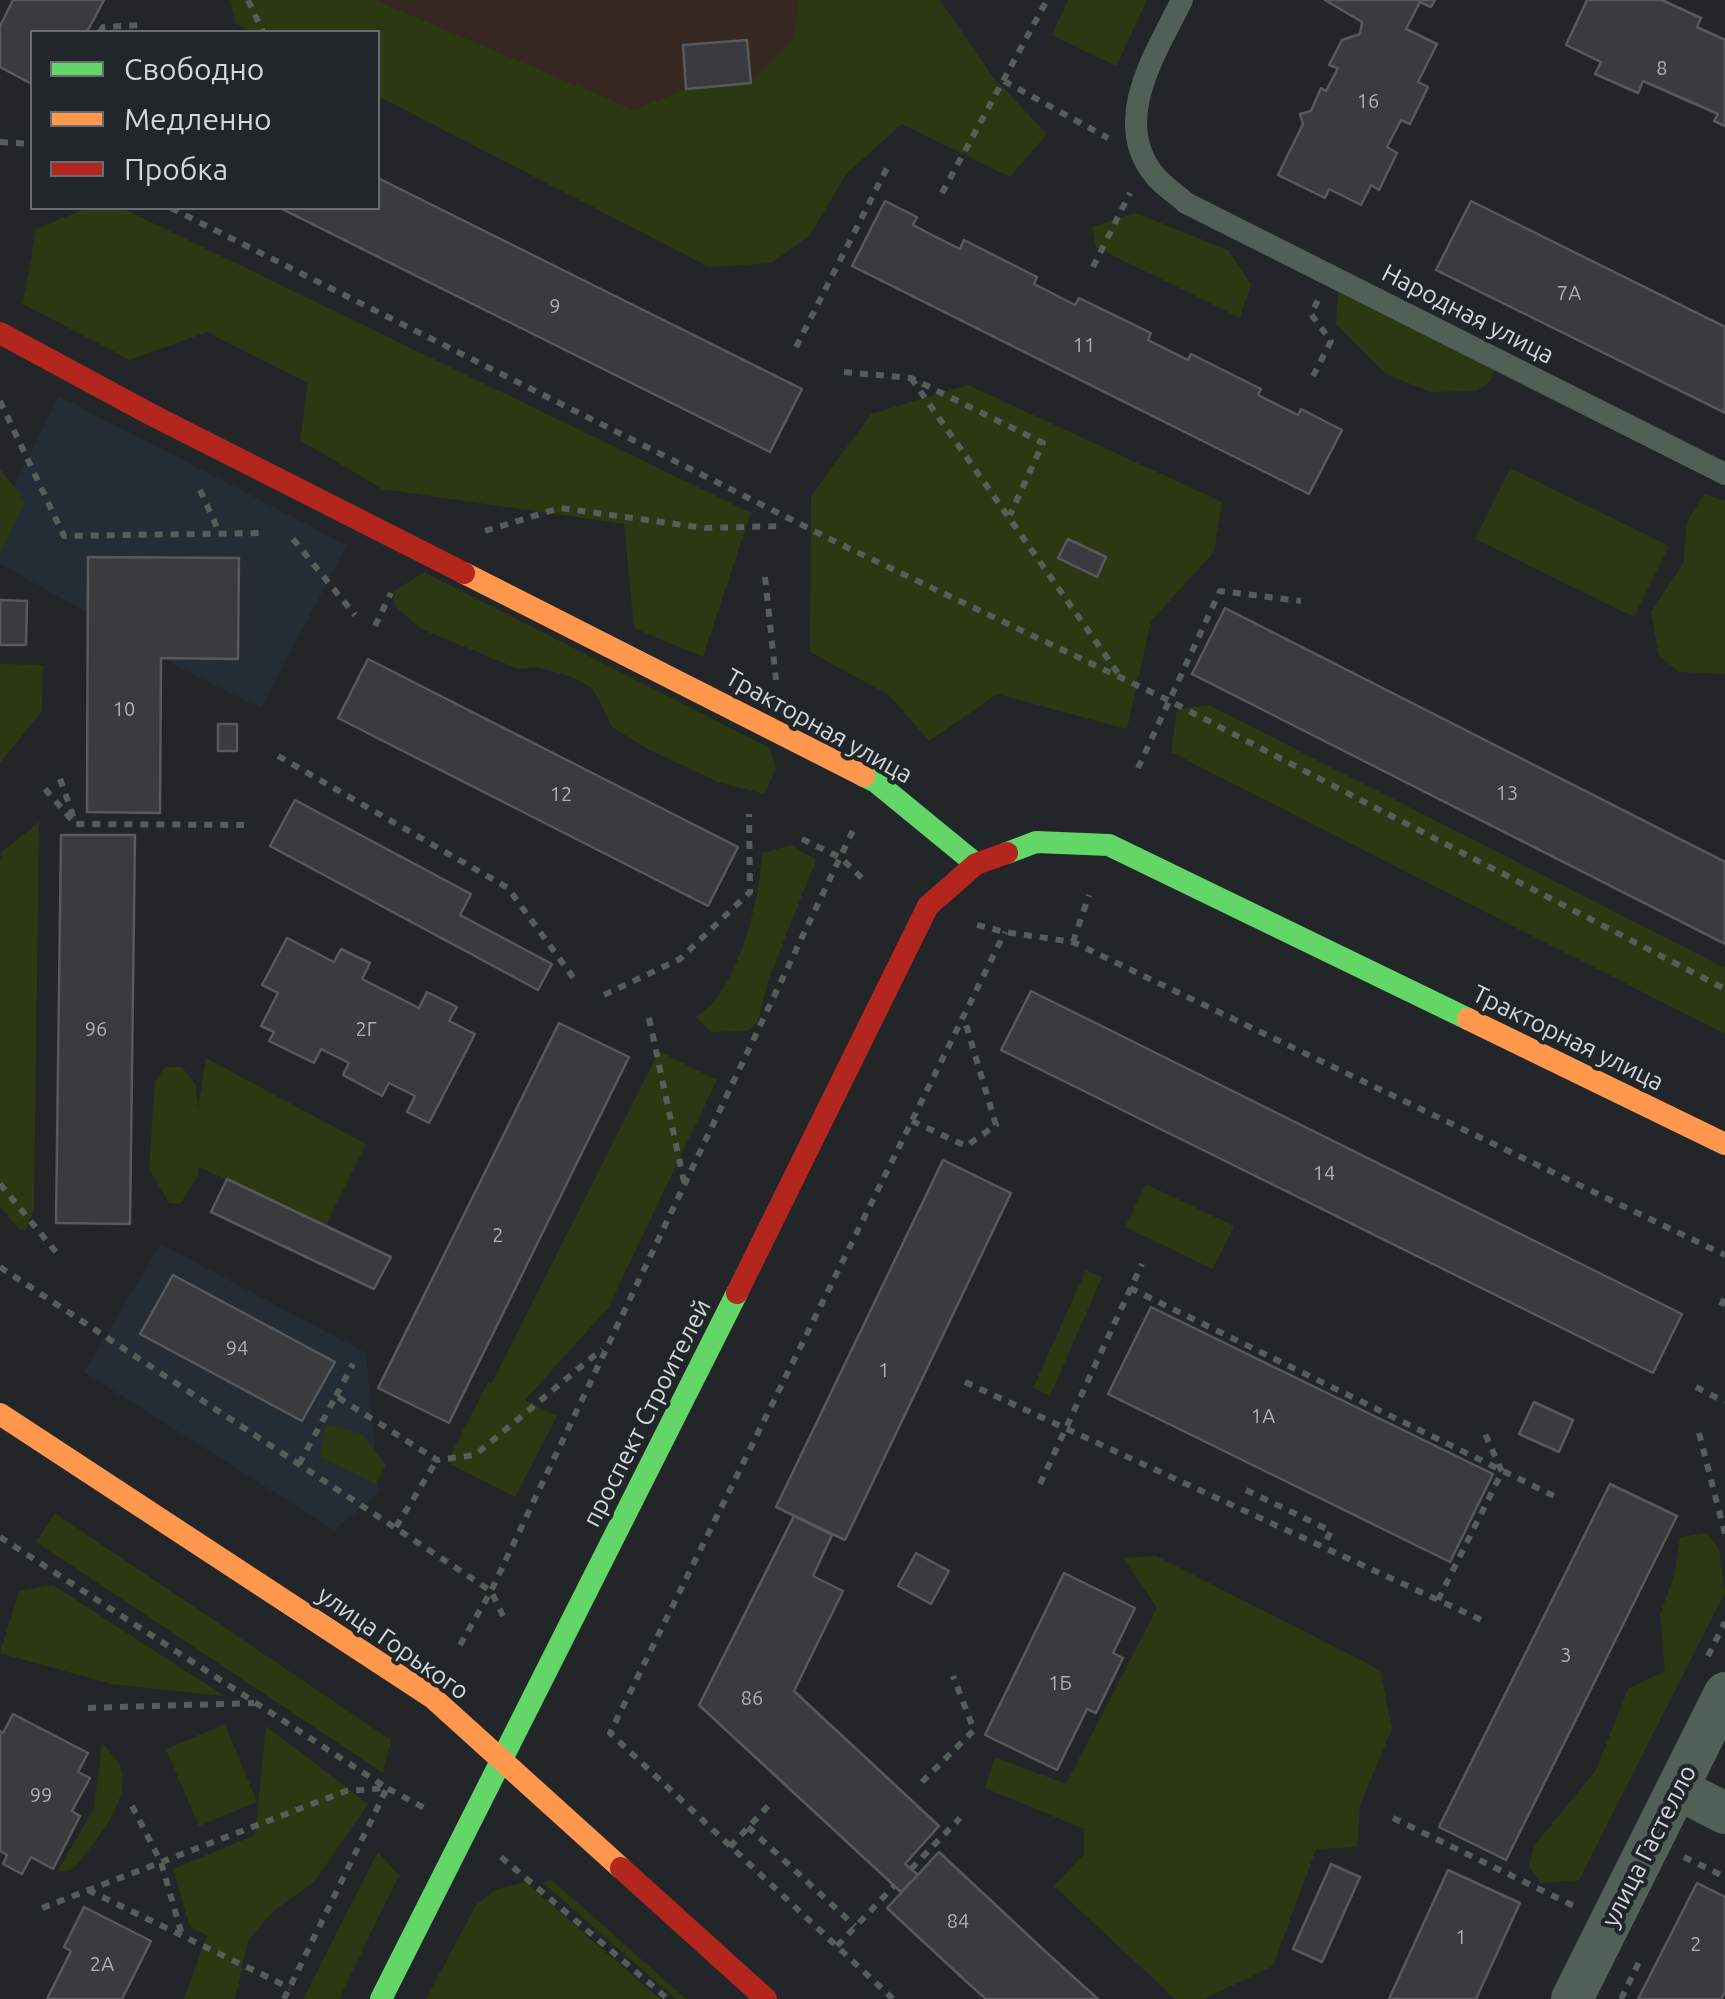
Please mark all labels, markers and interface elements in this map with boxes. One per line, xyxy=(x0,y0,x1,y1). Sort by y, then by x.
legend xyxy=(30,30,380,210)
text: Свободно xyxy=(124,52,264,86)
house number: 8 xyxy=(1656,56,1668,80)
house number: 16 xyxy=(1357,89,1379,113)
text: Медленно xyxy=(124,102,272,136)
text: Пробка xyxy=(124,152,228,186)
street label: Народная улица xyxy=(1377,258,1559,370)
house number: 7А xyxy=(1557,281,1581,305)
house number: 9 xyxy=(549,294,561,318)
house number: 11 xyxy=(1073,333,1095,357)
street label: Тракторная улица xyxy=(720,662,918,790)
house number: 10 xyxy=(113,697,135,721)
house number: 13 xyxy=(1496,781,1518,805)
house number: 12 xyxy=(550,782,572,806)
street label: Тракторная улица xyxy=(1467,979,1669,1097)
house number: 96 xyxy=(85,1017,107,1041)
house number: 2Г xyxy=(355,1017,377,1041)
house number: 14 xyxy=(1313,1161,1335,1185)
house number: 2 xyxy=(492,1223,504,1247)
street label: проспект Строителей xyxy=(577,1294,717,1532)
house number: 94 xyxy=(226,1336,248,1360)
house number: 1 xyxy=(878,1358,890,1382)
house number: 1А xyxy=(1251,1404,1275,1428)
street label: улица Горького xyxy=(312,1580,474,1706)
house number: 3 xyxy=(1560,1643,1572,1667)
house number: 1Б xyxy=(1048,1671,1072,1695)
house number: 86 xyxy=(741,1686,763,1710)
street label: улица Гастелло xyxy=(1595,1760,1703,1932)
house number: 99 xyxy=(30,1783,52,1807)
house number: 84 xyxy=(947,1909,969,1933)
house number: 1 xyxy=(1455,1925,1467,1949)
house number: 2 xyxy=(1690,1932,1702,1956)
house number: 2А xyxy=(90,1952,114,1976)

